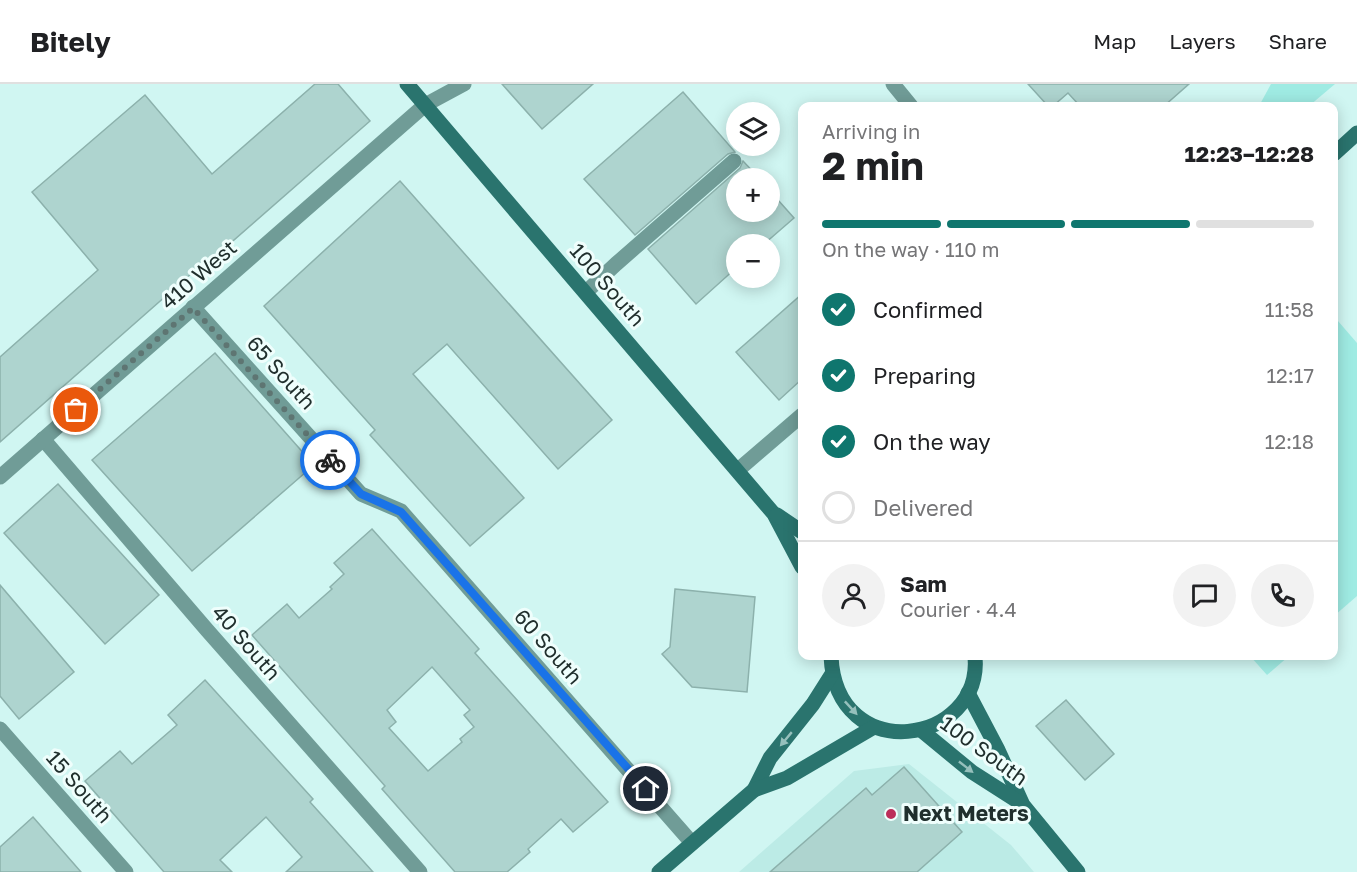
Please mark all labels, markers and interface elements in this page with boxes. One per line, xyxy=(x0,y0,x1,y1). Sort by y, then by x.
text: Bitely xyxy=(30,25,111,58)
text: Map xyxy=(1093,28,1136,54)
text: Layers xyxy=(1169,28,1236,54)
text: Share xyxy=(1269,28,1327,54)
map controls xyxy=(726,102,780,288)
button: layers xyxy=(726,102,780,156)
text: Arriving in xyxy=(822,119,920,143)
text: 12:23–12:28 xyxy=(1184,140,1314,167)
text: 2 min xyxy=(822,142,924,189)
button: + xyxy=(726,168,780,222)
street label: 410 West xyxy=(155,234,242,314)
button: − xyxy=(726,234,780,288)
street label: 100 South xyxy=(565,237,651,331)
text: On the way · 110 m xyxy=(822,237,999,261)
icon: check xyxy=(822,293,855,326)
text: Confirmed xyxy=(873,296,983,323)
text: 11:58 xyxy=(1265,297,1314,321)
street label: 65 South xyxy=(242,330,322,415)
icon: check xyxy=(822,359,855,392)
text: Preparing xyxy=(873,362,976,389)
text: 12:17 xyxy=(1266,363,1314,387)
pin xyxy=(50,384,101,435)
icon: bag xyxy=(59,393,92,426)
icon: check xyxy=(822,425,855,458)
text: On the way xyxy=(873,428,991,455)
text: 12:18 xyxy=(1265,429,1314,453)
courier xyxy=(300,430,360,490)
icon: bike xyxy=(314,444,347,477)
text: Delivered xyxy=(873,494,973,521)
button: person xyxy=(822,564,885,627)
button: chat xyxy=(1173,564,1236,627)
button: phone xyxy=(1251,564,1314,627)
text: Sam xyxy=(900,570,947,597)
text: Courier · 4.4 xyxy=(900,597,1017,621)
street label: 40 South xyxy=(207,599,286,685)
street label: 60 South xyxy=(509,603,588,689)
one-way arrow xyxy=(844,701,858,716)
street label: 100 South xyxy=(936,710,1033,791)
one-way arrow xyxy=(780,732,793,747)
street label: 15 South xyxy=(41,745,118,828)
one-way arrow xyxy=(958,760,974,773)
pin xyxy=(620,763,671,814)
icon: home xyxy=(629,772,662,805)
place label: Next Meters xyxy=(903,800,1029,826)
marker: Next Meters xyxy=(884,807,898,821)

